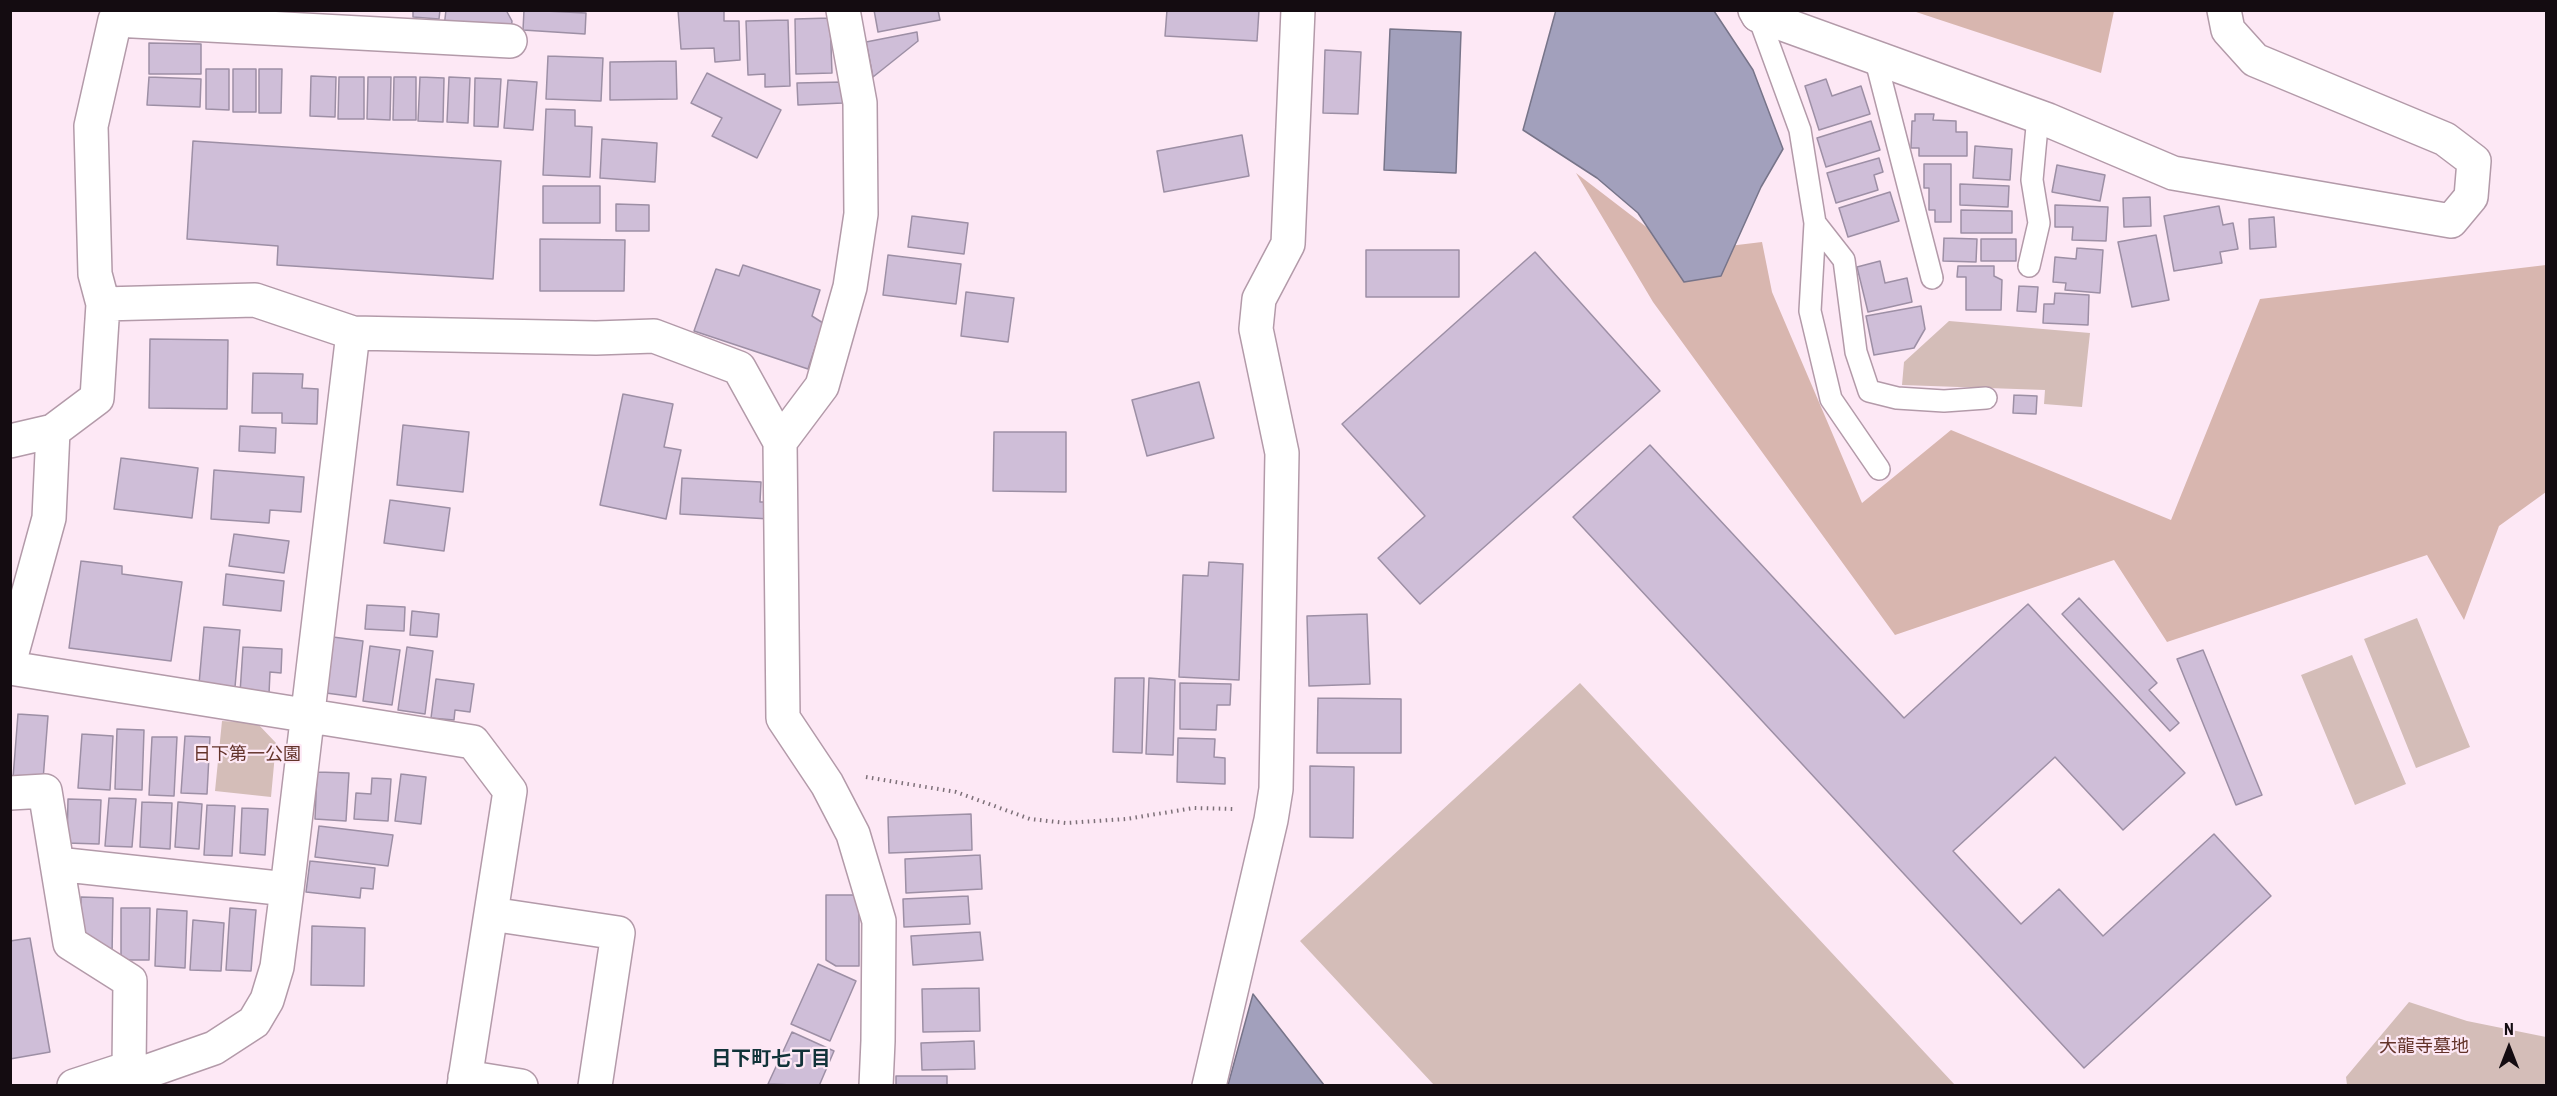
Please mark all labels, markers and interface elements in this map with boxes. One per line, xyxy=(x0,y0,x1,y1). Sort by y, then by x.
park label: 日下第一公園 xyxy=(193,744,301,766)
north arrow xyxy=(2479,1018,2539,1078)
text: N xyxy=(2504,1020,2514,1039)
park label: 大龍寺墓地 xyxy=(2379,1036,2469,1058)
district label: 日下町七丁目 xyxy=(711,1048,831,1072)

